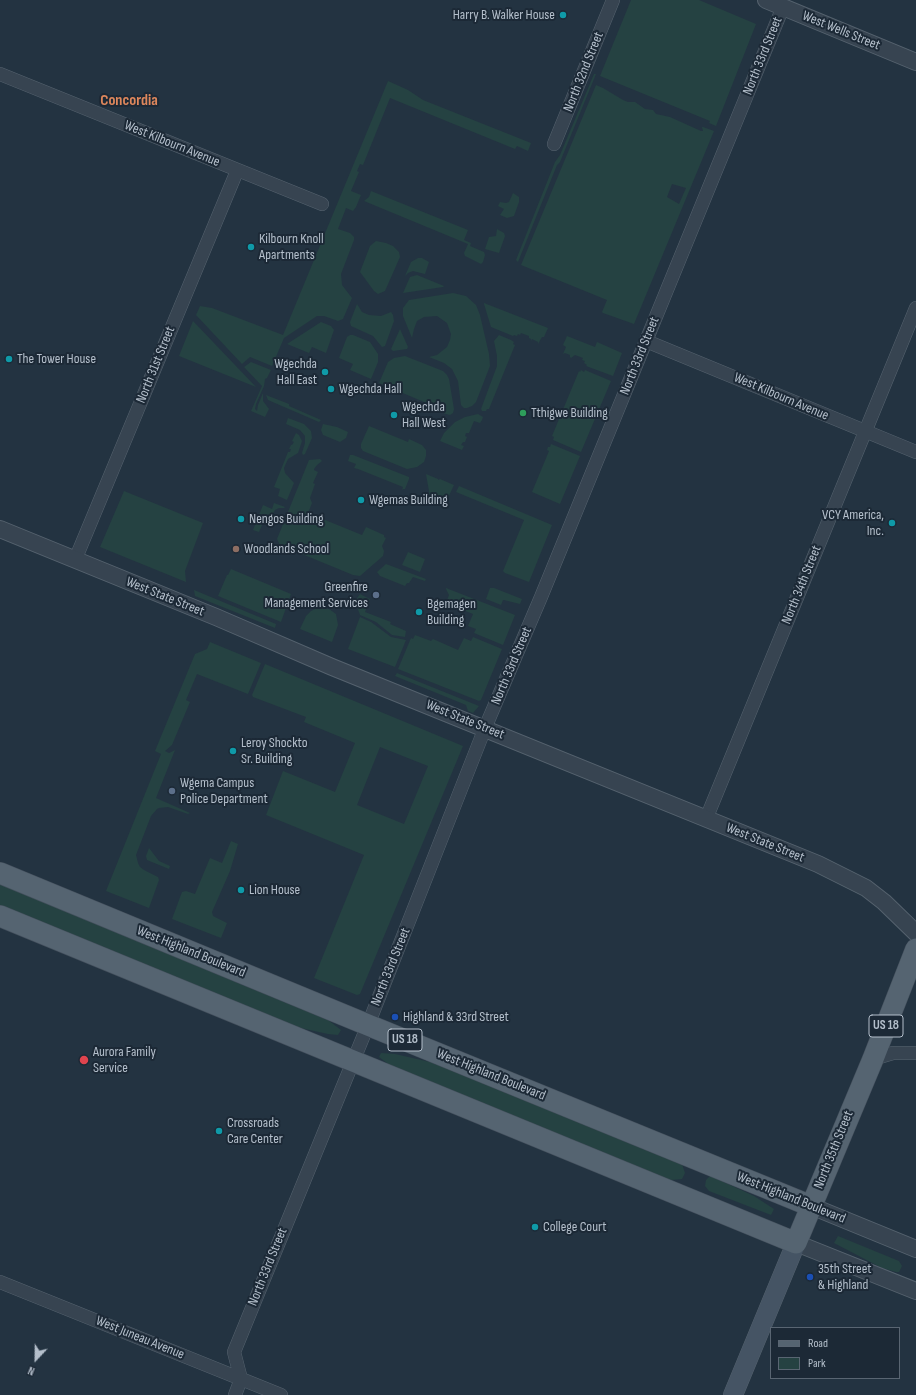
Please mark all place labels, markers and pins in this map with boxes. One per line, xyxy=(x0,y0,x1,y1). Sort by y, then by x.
place label: Harry B. Walker House xyxy=(453,7,555,23)
marker: Harry B. Walker House xyxy=(558,10,568,20)
place label: Kilbourn Knoll Apartments xyxy=(259,231,324,264)
marker: Kilbourn Knoll Apartments xyxy=(246,242,256,252)
place label: The Tower House xyxy=(17,351,96,367)
marker: The Tower House xyxy=(4,354,14,364)
place label: Wgechda Hall East xyxy=(274,356,317,388)
marker: Wgechda Hall East xyxy=(320,367,330,377)
place label: Wgechda Hall xyxy=(339,381,402,397)
marker: Wgechda Hall xyxy=(326,384,336,394)
place label: Wgechda Hall West xyxy=(402,399,446,432)
place label: Tthigwe Building xyxy=(531,405,608,421)
marker: Tthigwe Building xyxy=(518,408,528,418)
marker: Wgechda Hall West xyxy=(389,410,399,420)
place label: Wgemas Building xyxy=(369,492,448,508)
marker: Wgemas Building xyxy=(356,495,366,505)
place label: VCY America, Inc. xyxy=(822,507,884,540)
place label: Nengos Building xyxy=(249,511,324,527)
marker: Nengos Building xyxy=(236,514,246,524)
marker: VCY America, Inc. xyxy=(887,518,897,528)
place label: Woodlands School xyxy=(244,541,329,557)
marker: Woodlands School xyxy=(231,544,241,554)
place label: Greenfire Management Services xyxy=(265,579,368,612)
marker: Greenfire Management Services xyxy=(371,590,381,600)
place label: Bgemagen Building xyxy=(427,596,476,628)
marker: Bgemagen Building xyxy=(414,607,424,617)
place label: Leroy Shockto Sr. Building xyxy=(241,735,307,768)
marker: Leroy Shockto Sr. Building xyxy=(228,746,238,756)
place label: Wgema Campus Police Department xyxy=(180,775,268,808)
marker: Wgema Campus Police Department xyxy=(167,786,177,796)
place label: Lion House xyxy=(249,882,300,898)
marker: Lion House xyxy=(236,885,246,895)
place label: Highland & 33rd Street xyxy=(403,1009,509,1025)
marker: Highland & 33rd Street xyxy=(390,1012,400,1022)
place label: Aurora Family Service xyxy=(93,1044,156,1076)
marker: Aurora Family Service xyxy=(78,1054,90,1066)
place label: Crossroads Care Center xyxy=(227,1115,283,1148)
marker: Crossroads Care Center xyxy=(214,1126,224,1136)
place label: College Court xyxy=(543,1219,606,1235)
marker: College Court xyxy=(530,1222,540,1232)
place label: 35th Street & Highland xyxy=(818,1261,872,1294)
marker: 35th Street & Highland xyxy=(805,1272,815,1282)

